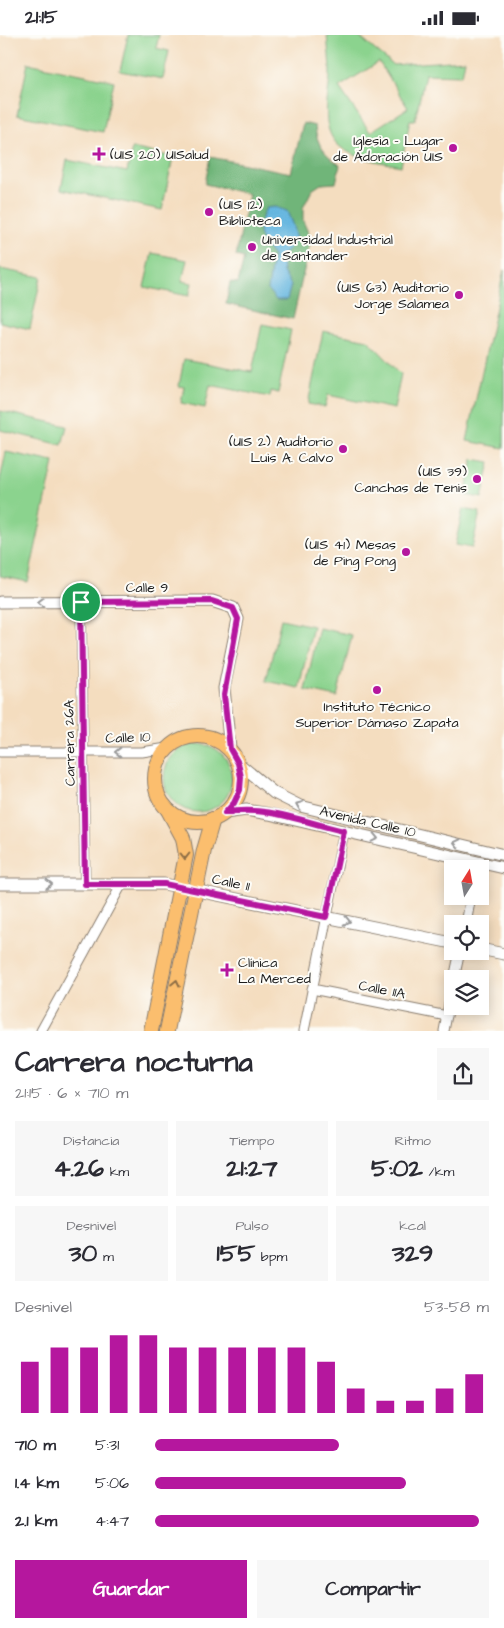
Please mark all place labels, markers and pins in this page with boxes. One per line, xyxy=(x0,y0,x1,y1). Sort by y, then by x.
place label: Iglesia - Lugar de Adoración UIS xyxy=(333,131,443,167)
marker: Iglesia - Lugar de Adoración UIS xyxy=(447,142,459,154)
place label: (UIS 20) UISalud xyxy=(110,145,209,165)
marker: (UIS 20) UISalud xyxy=(92,147,106,161)
place label: (UIS 12) Biblioteca xyxy=(219,195,280,231)
marker: (UIS 12) Biblioteca xyxy=(203,206,215,218)
place label: Universidad Industrial de Santander xyxy=(262,230,393,266)
marker: Universidad Industrial de Santander xyxy=(246,241,258,253)
place label: (UIS 63) Auditorio Jorge Salamea xyxy=(337,278,449,314)
marker: (UIS 63) Auditorio Jorge Salamea xyxy=(453,289,465,301)
place label: (UIS 2) Auditorio Luis A. Calvo xyxy=(229,432,333,468)
marker: (UIS 2) Auditorio Luis A. Calvo xyxy=(337,443,349,455)
place label: (UIS 39) Canchas de Tenis xyxy=(355,462,467,498)
marker: (UIS 39) Canchas de Tenis xyxy=(471,473,483,485)
place label: (UIS 41) Mesas de Ping Pong xyxy=(305,535,396,571)
marker: (UIS 41) Mesas de Ping Pong xyxy=(400,546,412,558)
pin xyxy=(60,581,102,623)
marker: Instituto Técnico Superior Dámaso Zapata xyxy=(371,684,383,696)
place label: Instituto Técnico Superior Dámaso Zapata xyxy=(295,697,459,733)
place label: Clínica La Merced xyxy=(238,953,311,989)
marker: Clínica La Merced xyxy=(220,963,234,977)

